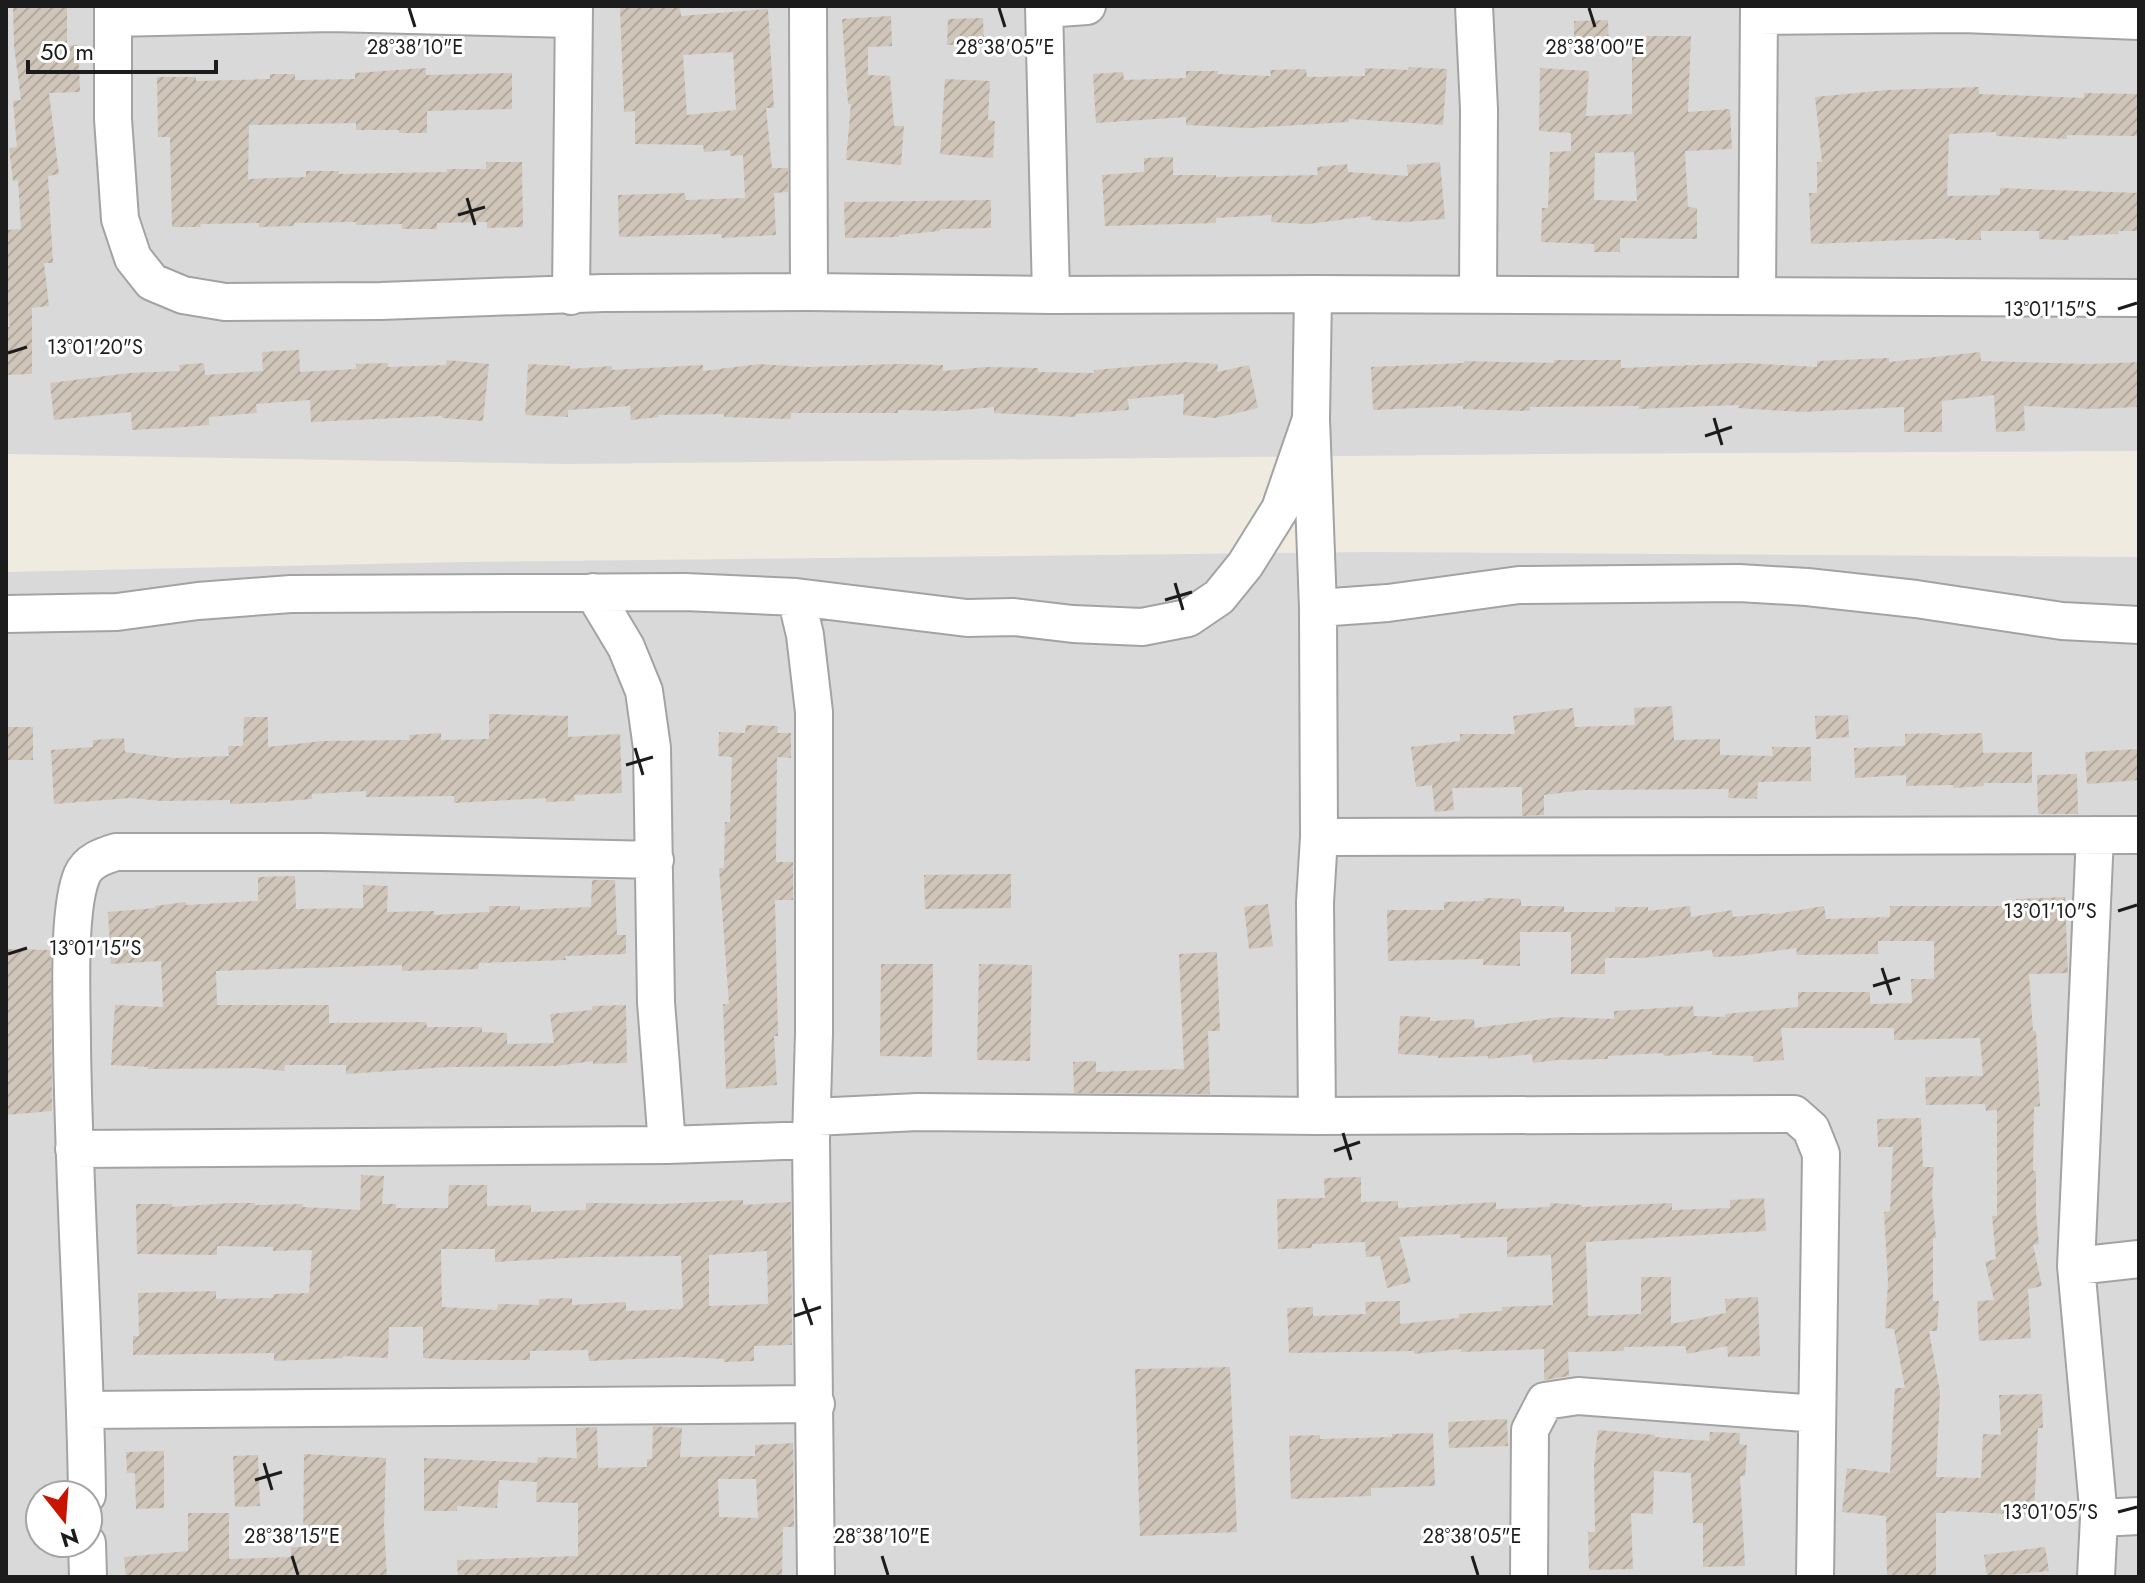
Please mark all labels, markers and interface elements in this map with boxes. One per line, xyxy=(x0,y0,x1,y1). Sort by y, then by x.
scale bar xyxy=(28,24,216,74)
text: 28°38'10"E xyxy=(367,33,463,62)
text: 28°38'05"E xyxy=(956,33,1054,62)
text: 28°38'00"E xyxy=(1545,33,1645,62)
text: 50 m xyxy=(40,34,94,69)
text: 13°01'15"S xyxy=(2004,295,2096,324)
text: 13°01'20"S xyxy=(47,333,143,362)
text: 13°01'10"S xyxy=(2003,897,2097,926)
text: 13°01'15"S xyxy=(49,934,141,963)
north arrow xyxy=(24,1479,104,1559)
text: 13°01'05"S xyxy=(2002,1498,2098,1527)
text: N xyxy=(57,1520,83,1556)
text: 28°38'15"E xyxy=(244,1522,340,1551)
text: 28°38'10"E xyxy=(834,1522,930,1551)
text: 28°38'05"E xyxy=(1423,1522,1521,1551)

